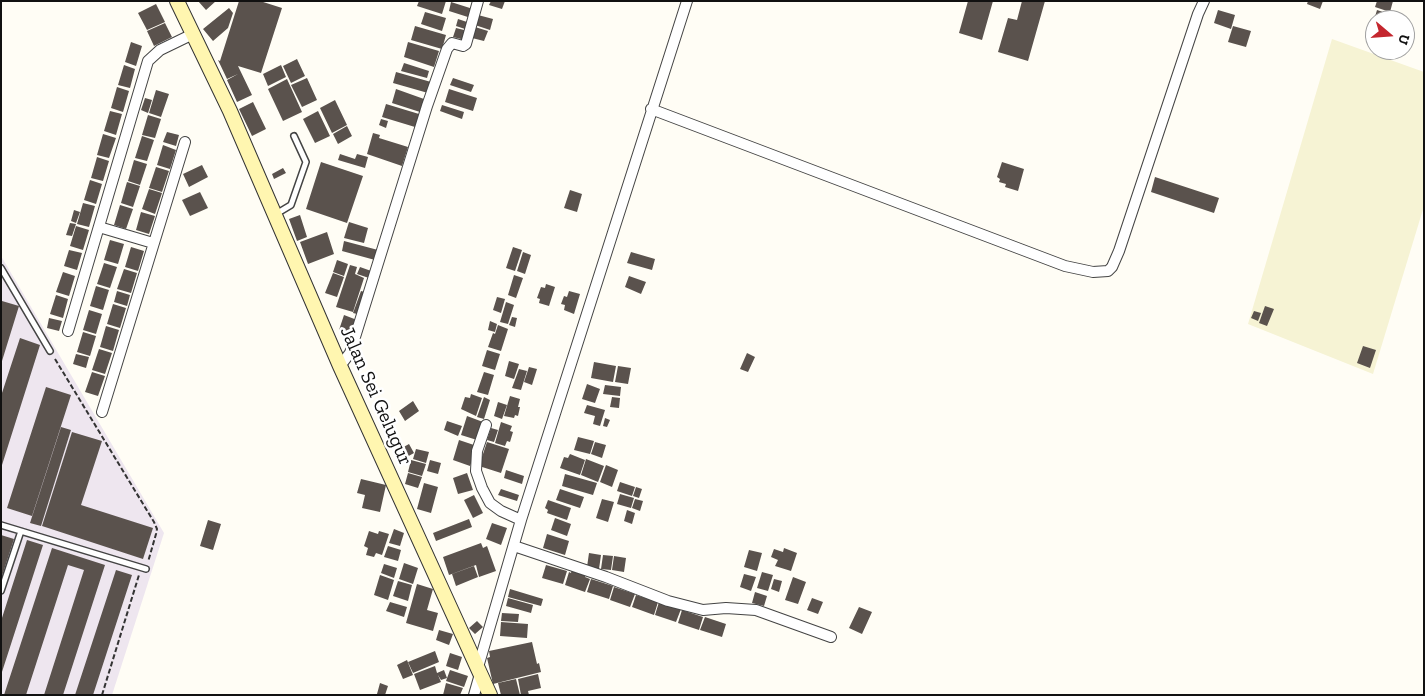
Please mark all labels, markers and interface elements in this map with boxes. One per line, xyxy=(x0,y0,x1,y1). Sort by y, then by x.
north arrow xyxy=(1365,10,1415,60)
text: U xyxy=(1394,32,1413,47)
street label: Jalan Sei Gelugur xyxy=(335,323,417,469)

